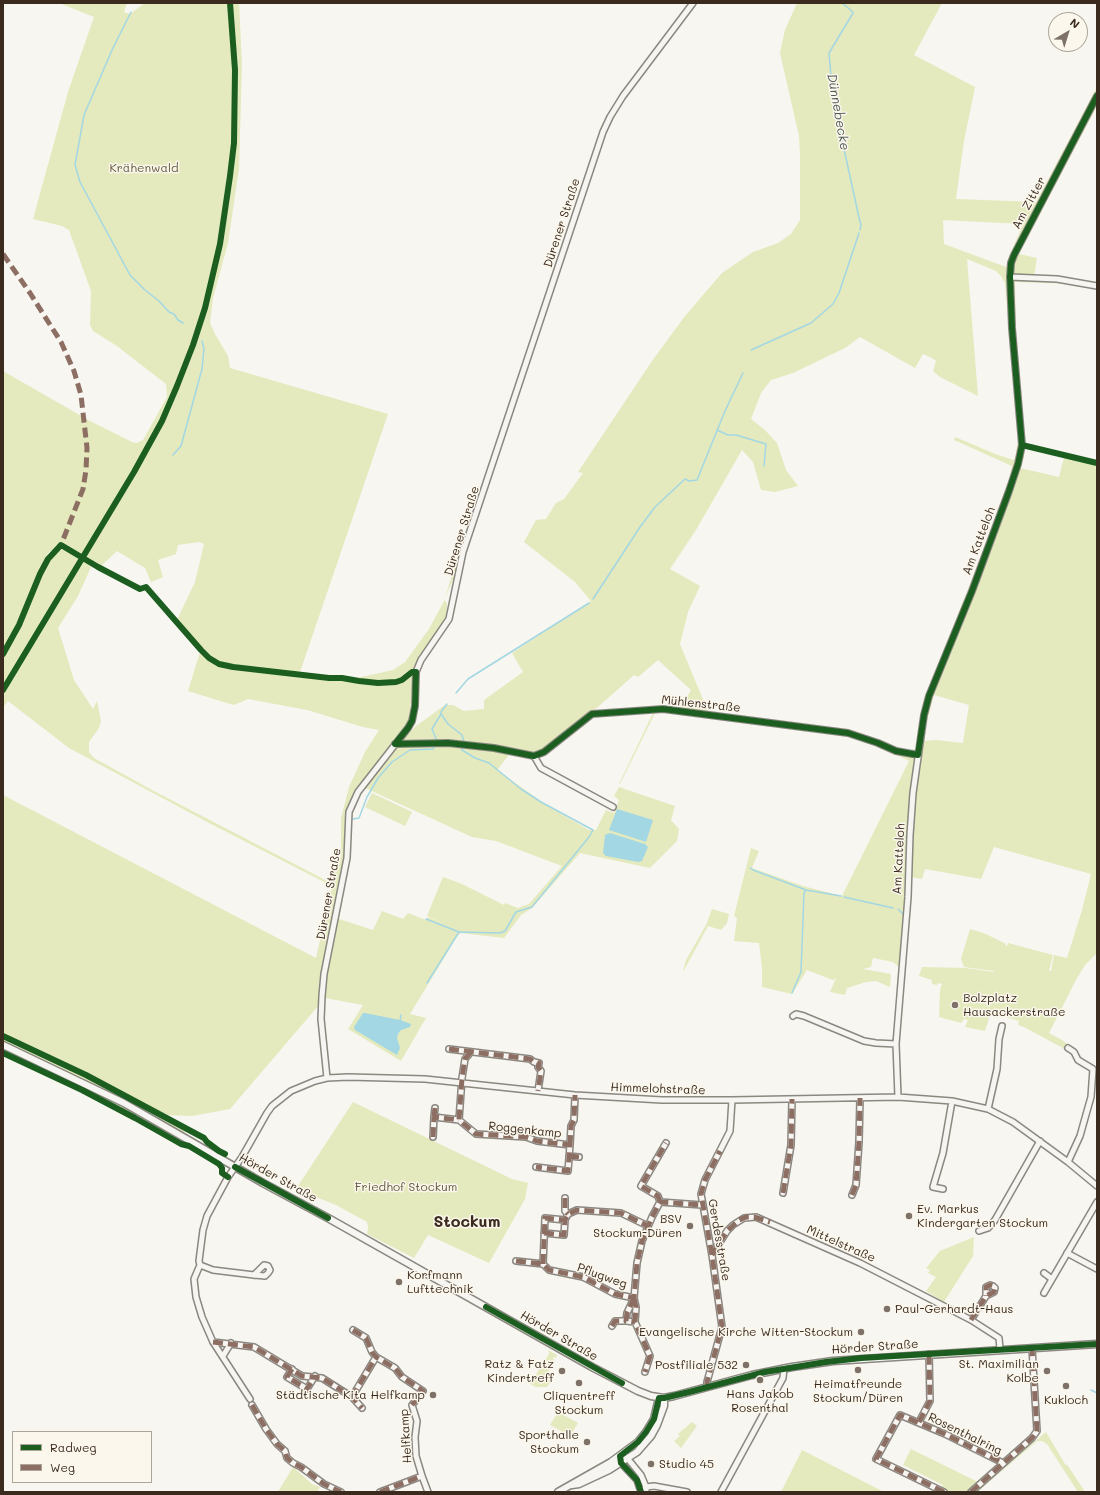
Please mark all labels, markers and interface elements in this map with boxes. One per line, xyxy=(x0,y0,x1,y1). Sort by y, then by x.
north arrow xyxy=(1048,12,1088,52)
text: N xyxy=(1067,14,1083,31)
water label: Dünnebecke xyxy=(824,73,852,151)
park label: Krähenwald xyxy=(109,161,179,175)
street label: Am Zitter xyxy=(1009,174,1049,232)
street label: Dürener Straße xyxy=(541,177,583,269)
street label: Dürener Straße xyxy=(442,485,482,577)
street label: Am Katteloh xyxy=(959,505,999,577)
street label: Mühlenstraße xyxy=(661,693,741,715)
street label: Am Katteloh xyxy=(890,823,908,895)
street label: Dürener Straße xyxy=(314,847,344,941)
place label: Bolzplatz Hausackerstraße xyxy=(963,991,1065,1019)
marker: Bolzplatz Hausackerstraße xyxy=(950,1000,960,1010)
street label: Himmelohstraße xyxy=(610,1080,706,1098)
street label: Roggenkamp xyxy=(488,1119,562,1141)
street label: Hörder Straße xyxy=(236,1151,320,1205)
park label: Friedhof Stockum xyxy=(355,1180,457,1194)
street label: Gerdesstraße xyxy=(705,1198,733,1282)
place label: Ev. Markus Kindergarten Stockum xyxy=(917,1202,1048,1230)
marker: Ev. Markus Kindergarten Stockum xyxy=(904,1211,914,1221)
district label: Stockum xyxy=(434,1212,500,1232)
place label: BSV Stockum-Düren xyxy=(593,1212,682,1240)
marker: BSV Stockum-Düren xyxy=(685,1221,695,1231)
street label: Mittelstraße xyxy=(804,1222,878,1266)
street label: Pflugweg xyxy=(575,1260,629,1292)
place label: Korfmann Lufttechnik xyxy=(407,1268,473,1296)
marker: Korfmann Lufttechnik xyxy=(394,1277,404,1287)
place label: Paul-Gerhardt-Haus xyxy=(895,1302,1013,1316)
marker: Paul-Gerhardt-Haus xyxy=(882,1304,892,1314)
street label: Hörder Straße xyxy=(518,1308,600,1364)
place label: Evangelische Kirche Witten-Stockum xyxy=(639,1325,853,1339)
marker: Evangelische Kirche Witten-Stockum xyxy=(856,1327,866,1337)
street label: Hörder Straße xyxy=(831,1337,919,1357)
place label: Ratz & Fatz Kindertreff xyxy=(484,1357,554,1385)
place label: St. Maximilian Kolbe xyxy=(959,1357,1039,1385)
place label: Postfiliale 532 xyxy=(655,1358,738,1372)
marker: Postfiliale 532 xyxy=(741,1360,751,1370)
marker: Heimatfreunde Stockum/Düren xyxy=(853,1365,863,1375)
marker: Ratz & Fatz Kindertreff xyxy=(557,1366,567,1376)
marker: St. Maximilian Kolbe xyxy=(1042,1366,1052,1376)
marker: Hans Jakob Rosenthal xyxy=(755,1375,765,1385)
place label: Heimatfreunde Stockum/Düren xyxy=(813,1377,903,1405)
marker: Cliquentreff Stockum xyxy=(574,1378,584,1388)
marker: Kukloch xyxy=(1061,1381,1071,1391)
place label: Hans Jakob Rosenthal xyxy=(726,1387,794,1415)
place label: Städtische Kita Helfkamp xyxy=(276,1388,425,1402)
place label: Cliquentreff Stockum xyxy=(543,1389,615,1417)
marker: Städtische Kita Helfkamp xyxy=(428,1390,438,1400)
place label: Kukloch xyxy=(1044,1393,1088,1407)
street label: Helfkamp xyxy=(397,1408,415,1464)
street label: Rosenthalring xyxy=(926,1410,1004,1458)
place label: Sporthalle Stockum xyxy=(519,1428,579,1456)
legend xyxy=(12,1431,152,1483)
marker: Sporthalle Stockum xyxy=(582,1437,592,1447)
text: Radweg xyxy=(50,1439,96,1455)
place label: Studio 45 xyxy=(659,1457,714,1471)
text: Weg xyxy=(50,1459,75,1475)
marker: Studio 45 xyxy=(646,1459,656,1469)

